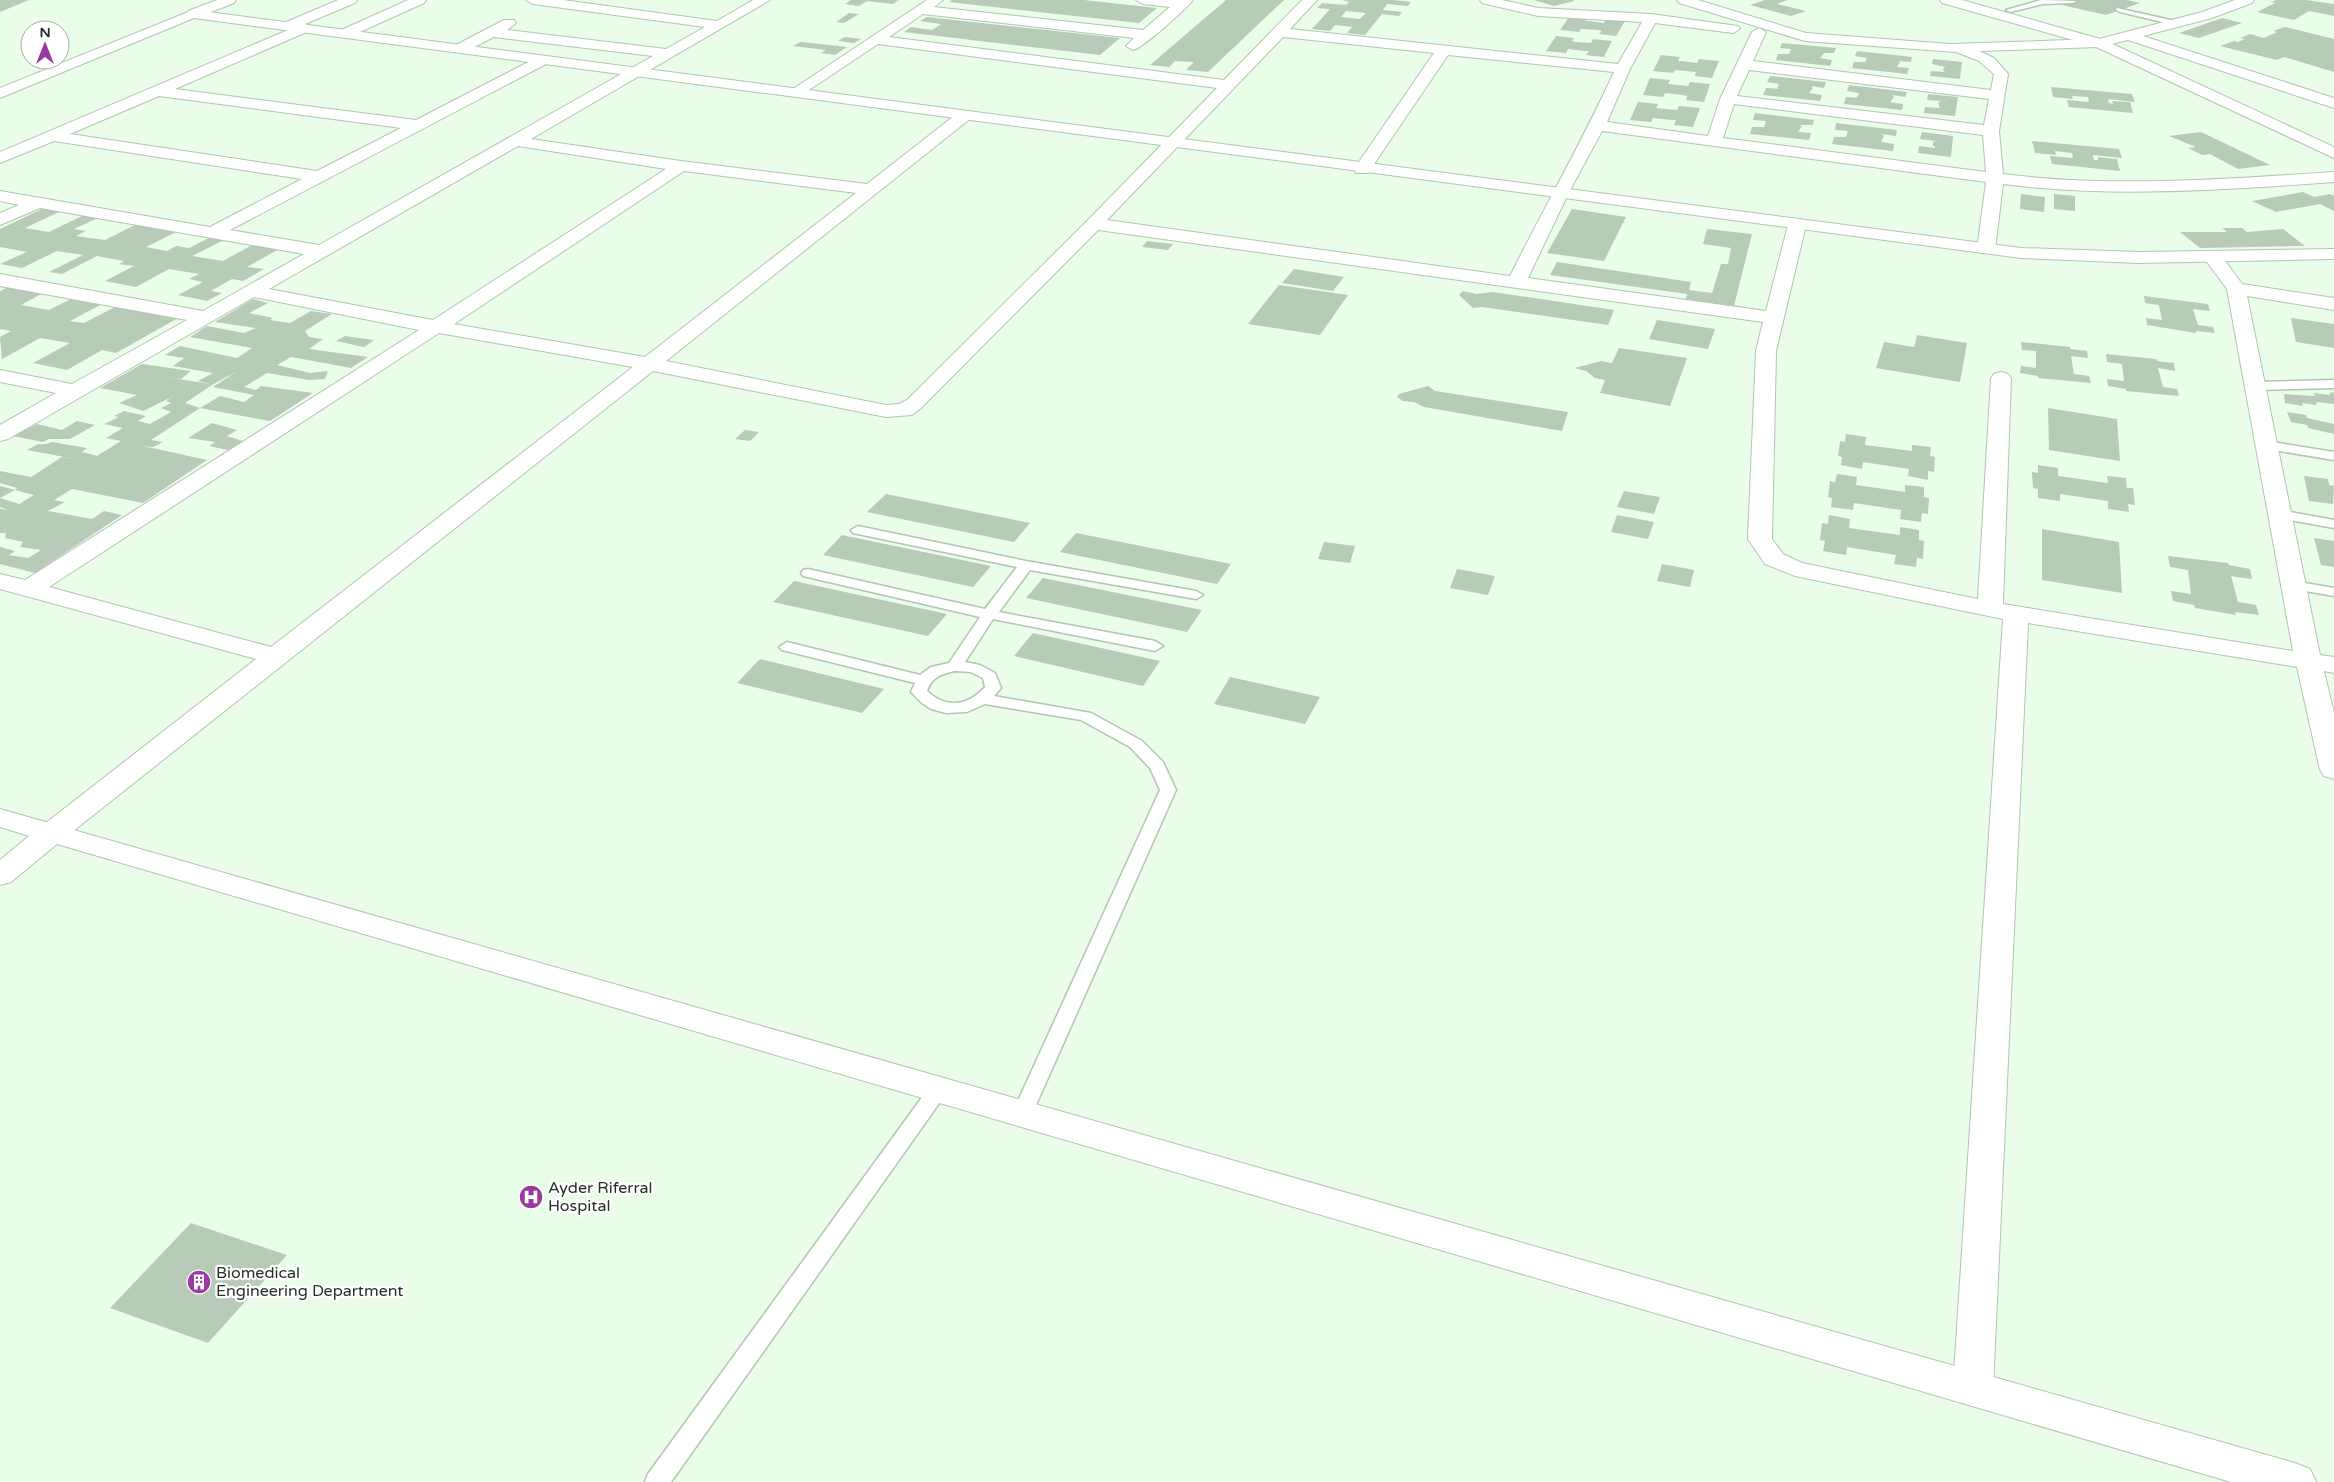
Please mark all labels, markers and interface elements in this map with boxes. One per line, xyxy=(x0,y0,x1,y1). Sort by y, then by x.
north arrow xyxy=(20,20,70,70)
text: N xyxy=(39,24,51,41)
place label: Ayder Riferral Hospital xyxy=(548,1178,653,1216)
hospital icon: Ayder Riferral Hospital xyxy=(518,1184,544,1210)
place label: Biomedical Engineering Department xyxy=(216,1263,403,1301)
building icon: Biomedical Engineering Department xyxy=(186,1269,212,1295)

